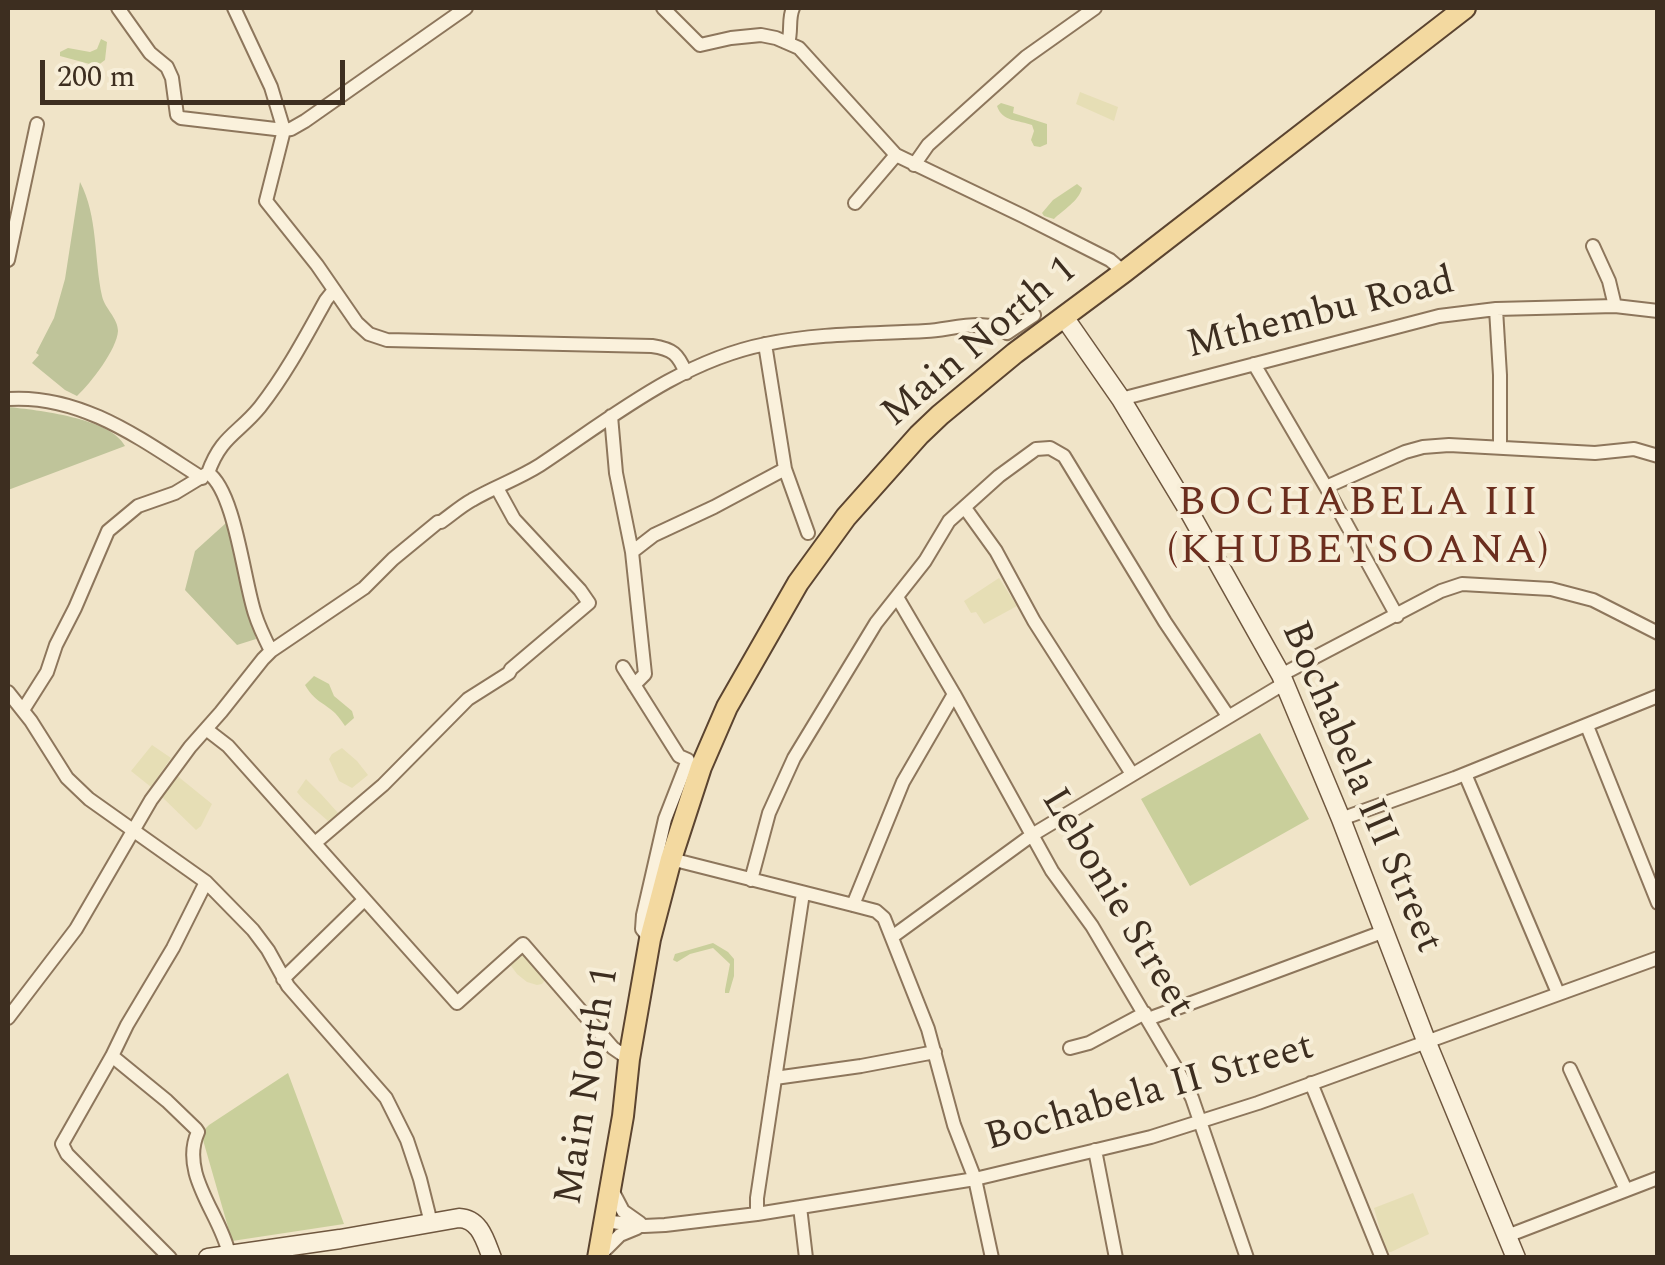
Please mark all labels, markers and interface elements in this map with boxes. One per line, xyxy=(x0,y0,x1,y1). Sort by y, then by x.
scale bar xyxy=(45,40,350,102)
text: 200 m xyxy=(57,54,135,100)
street label: Main North 1 xyxy=(873,248,1089,440)
street label: Mthembu Road xyxy=(1182,260,1460,372)
district label: BOCHABELA III (KHUBETSOANA) xyxy=(1167,481,1551,580)
street label: Bochabela III Street xyxy=(1268,615,1450,961)
street label: Lebonie Street xyxy=(1028,781,1202,1027)
street label: Main North 1 xyxy=(547,963,633,1209)
street label: Bochabela II Street xyxy=(980,1025,1320,1165)

